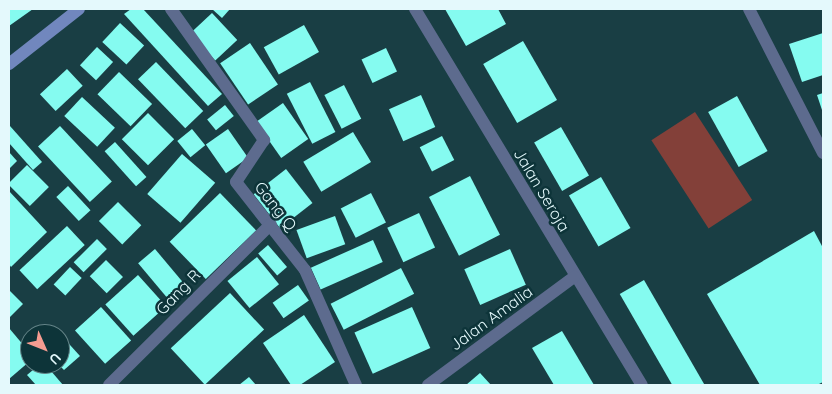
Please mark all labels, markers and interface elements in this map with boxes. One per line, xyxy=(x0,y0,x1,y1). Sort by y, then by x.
street label: Jalan Seroja xyxy=(510,145,574,235)
street label: Gang Q xyxy=(251,178,301,234)
street label: Gang R xyxy=(152,265,204,319)
street label: Jalan Amalia xyxy=(446,282,536,354)
north arrow xyxy=(20,324,70,374)
text: U xyxy=(45,349,65,369)

